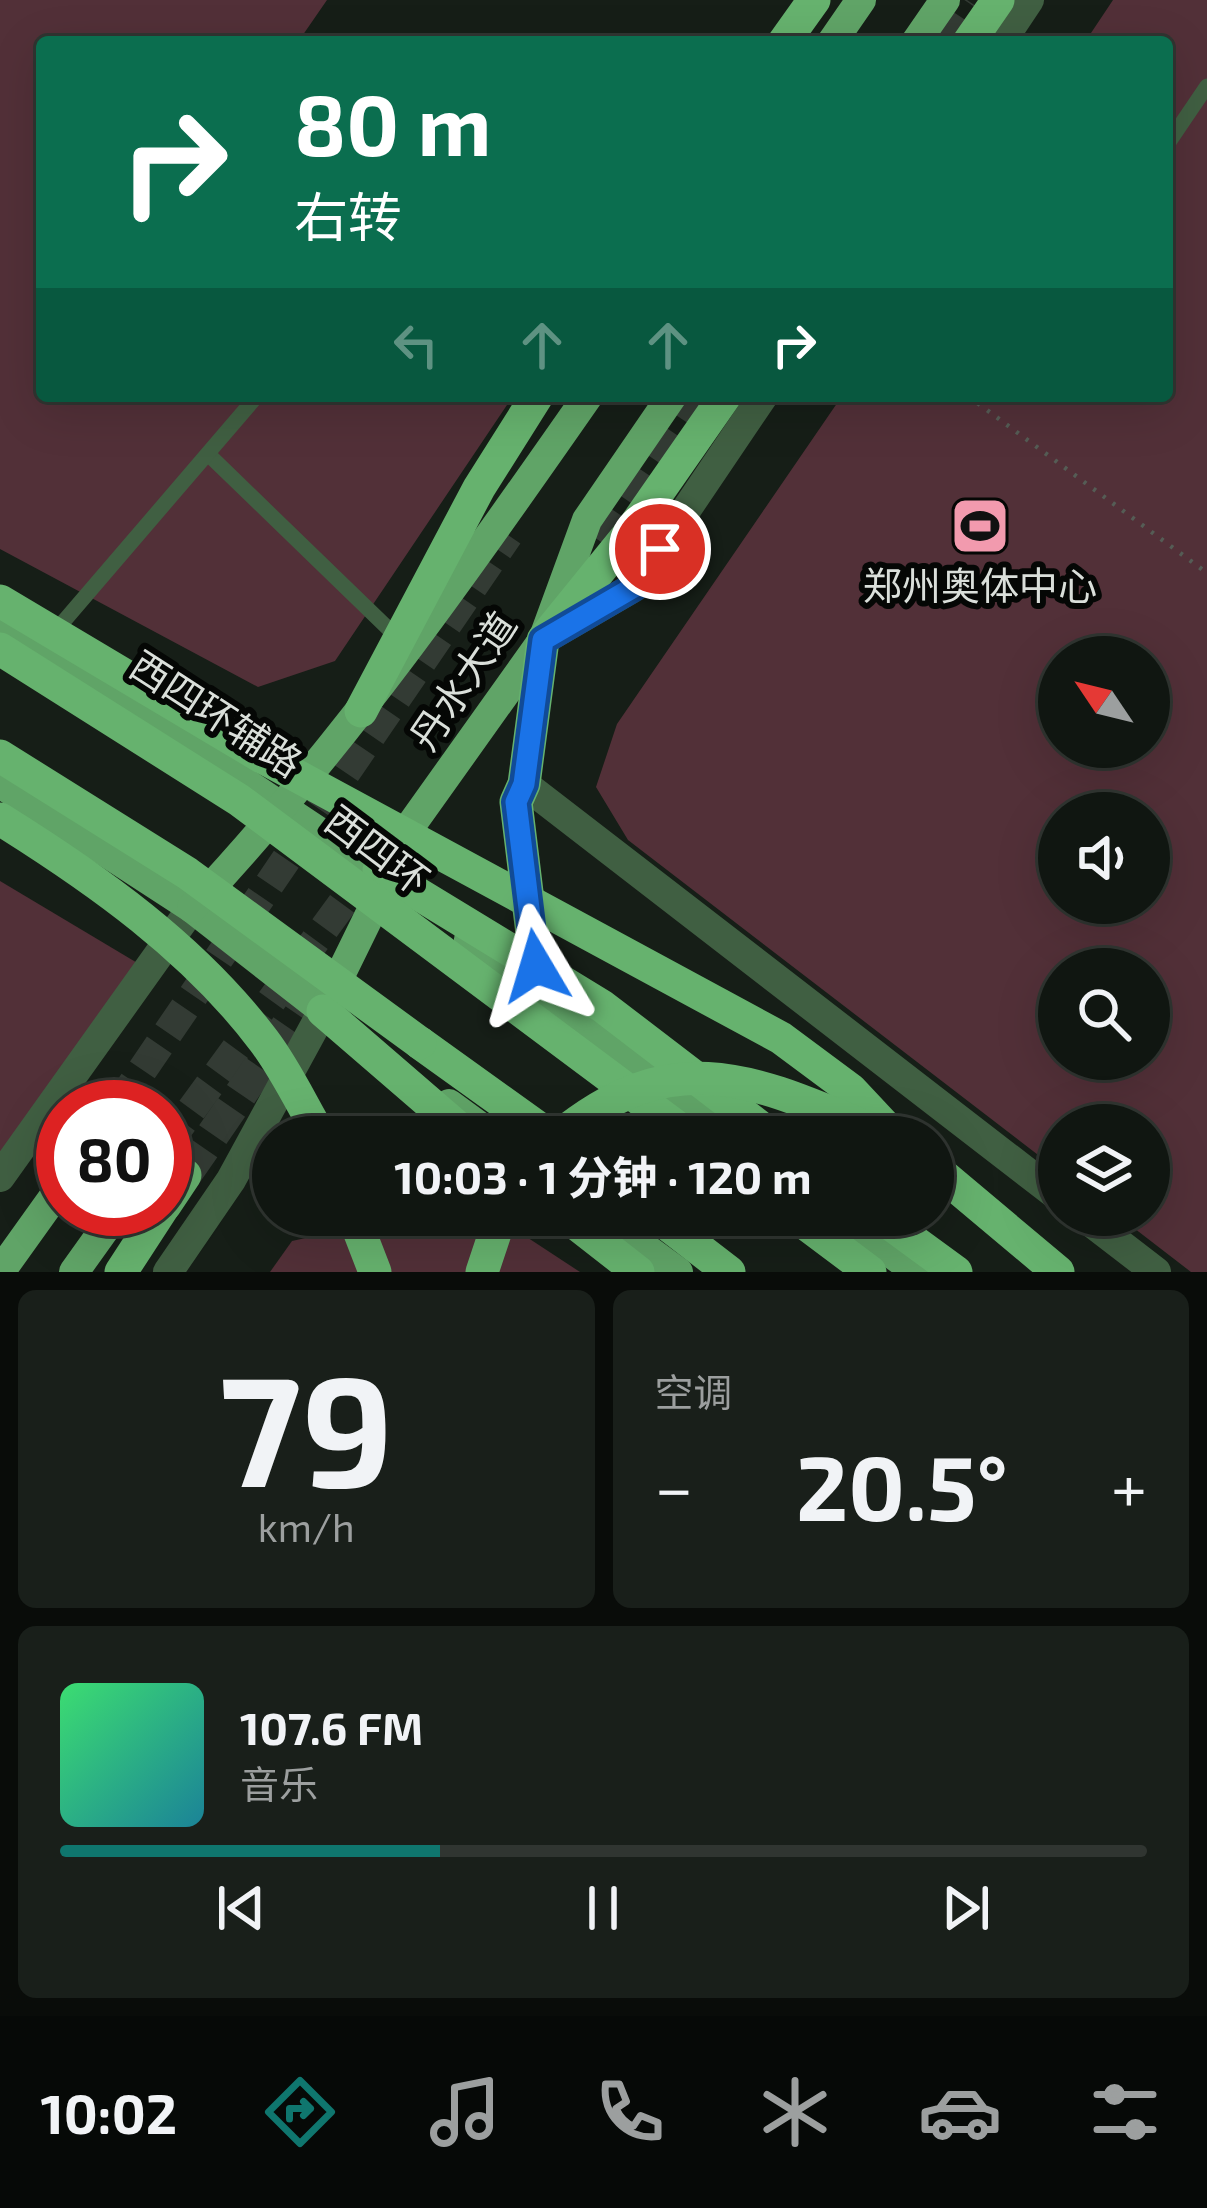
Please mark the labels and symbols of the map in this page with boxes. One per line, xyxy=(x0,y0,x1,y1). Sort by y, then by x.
sports icon: 郑州奥体中心 xyxy=(949,495,1011,557)
pin xyxy=(609,498,711,600)
place label: 郑州奥体中心 xyxy=(863,561,1097,608)
street label: 丹水大道 xyxy=(399,602,525,758)
north arrow xyxy=(1038,636,1170,768)
street label: 西四环辅路 xyxy=(122,640,311,786)
street label: 西四环 xyxy=(317,795,439,903)
position arrow xyxy=(473,903,599,1029)
speed limit sign: 80 xyxy=(36,1080,192,1236)

